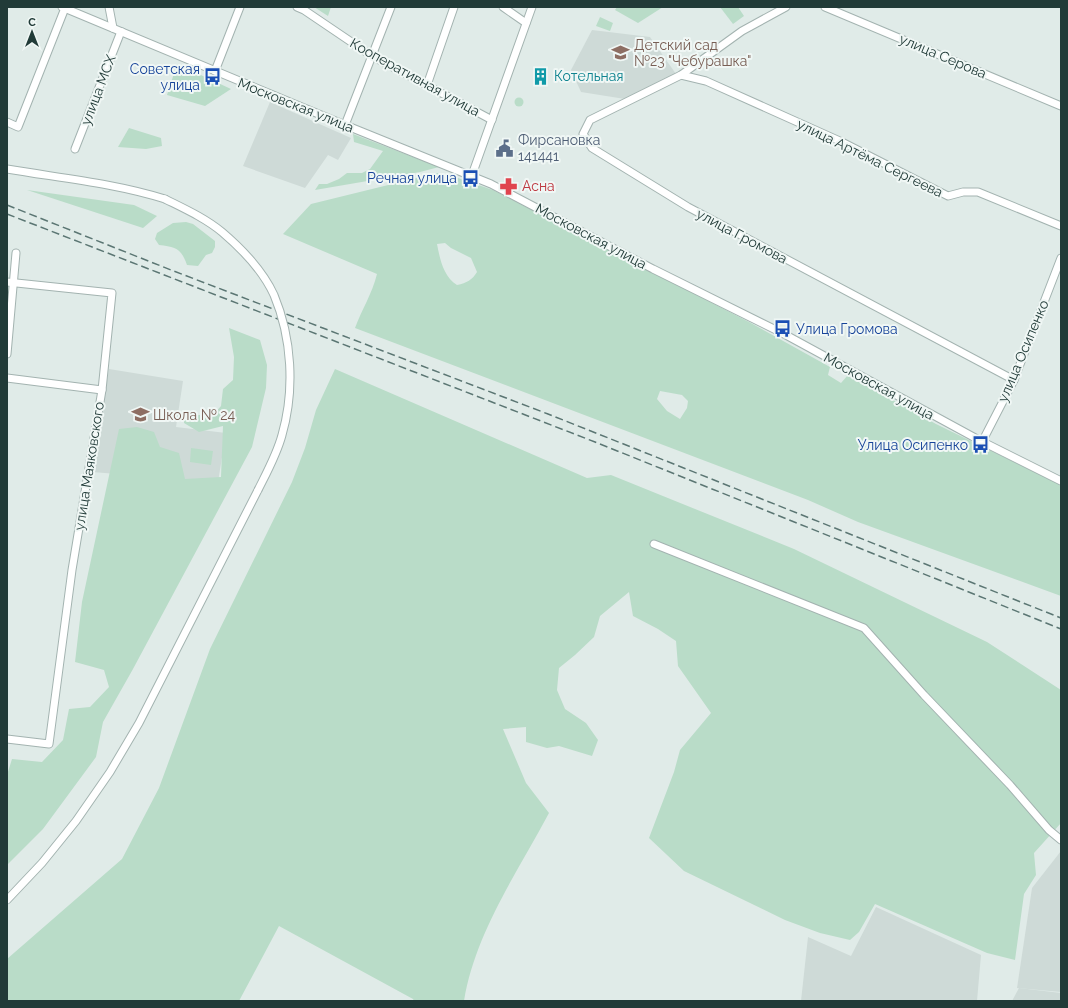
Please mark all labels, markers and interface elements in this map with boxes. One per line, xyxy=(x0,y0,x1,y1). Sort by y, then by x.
north arrow xyxy=(12,12,52,52)
text: С xyxy=(28,16,36,29)
street label: улица Серова xyxy=(897,30,989,82)
street label: Кооперативная улица xyxy=(347,35,483,119)
place label: Детский сад №23 "Чебурашка" xyxy=(634,37,751,69)
school or university icon: Детский сад №23 "Чебурашка" xyxy=(611,43,631,63)
street label: улица МСХ xyxy=(77,53,119,127)
place label: Советская улица xyxy=(130,61,200,93)
building icon: Котельная xyxy=(531,66,551,86)
bus stop icon: Советская улица xyxy=(203,67,223,87)
place label: Котельная xyxy=(554,68,624,84)
street label: Московская улица xyxy=(236,74,356,136)
street label: улица Артёма Сергеева xyxy=(794,116,946,200)
place label: Фирсановка 141441 xyxy=(518,132,600,164)
public building icon: Фирсановка 141441 xyxy=(495,138,515,158)
bus stop icon: Речная улица xyxy=(460,168,480,188)
place label: Речная улица xyxy=(367,170,457,186)
pharmacy icon: Асна xyxy=(499,176,519,196)
place label: Асна xyxy=(522,178,555,194)
street label: Московская улица xyxy=(533,200,649,272)
street label: улица Громова xyxy=(694,205,790,267)
street label: улица Осипенко xyxy=(994,298,1052,404)
bus stop icon: Улица Громова xyxy=(773,319,793,339)
place label: Улица Громова xyxy=(796,321,898,337)
street label: Московская улица xyxy=(821,349,937,423)
street label: улица Маяковского xyxy=(71,401,107,531)
school or university icon: Школа № 24 xyxy=(130,405,150,425)
place label: Школа № 24 xyxy=(153,407,236,423)
bus stop icon: Улица Осипенко xyxy=(971,435,991,455)
place label: Улица Осипенко xyxy=(858,437,968,453)

